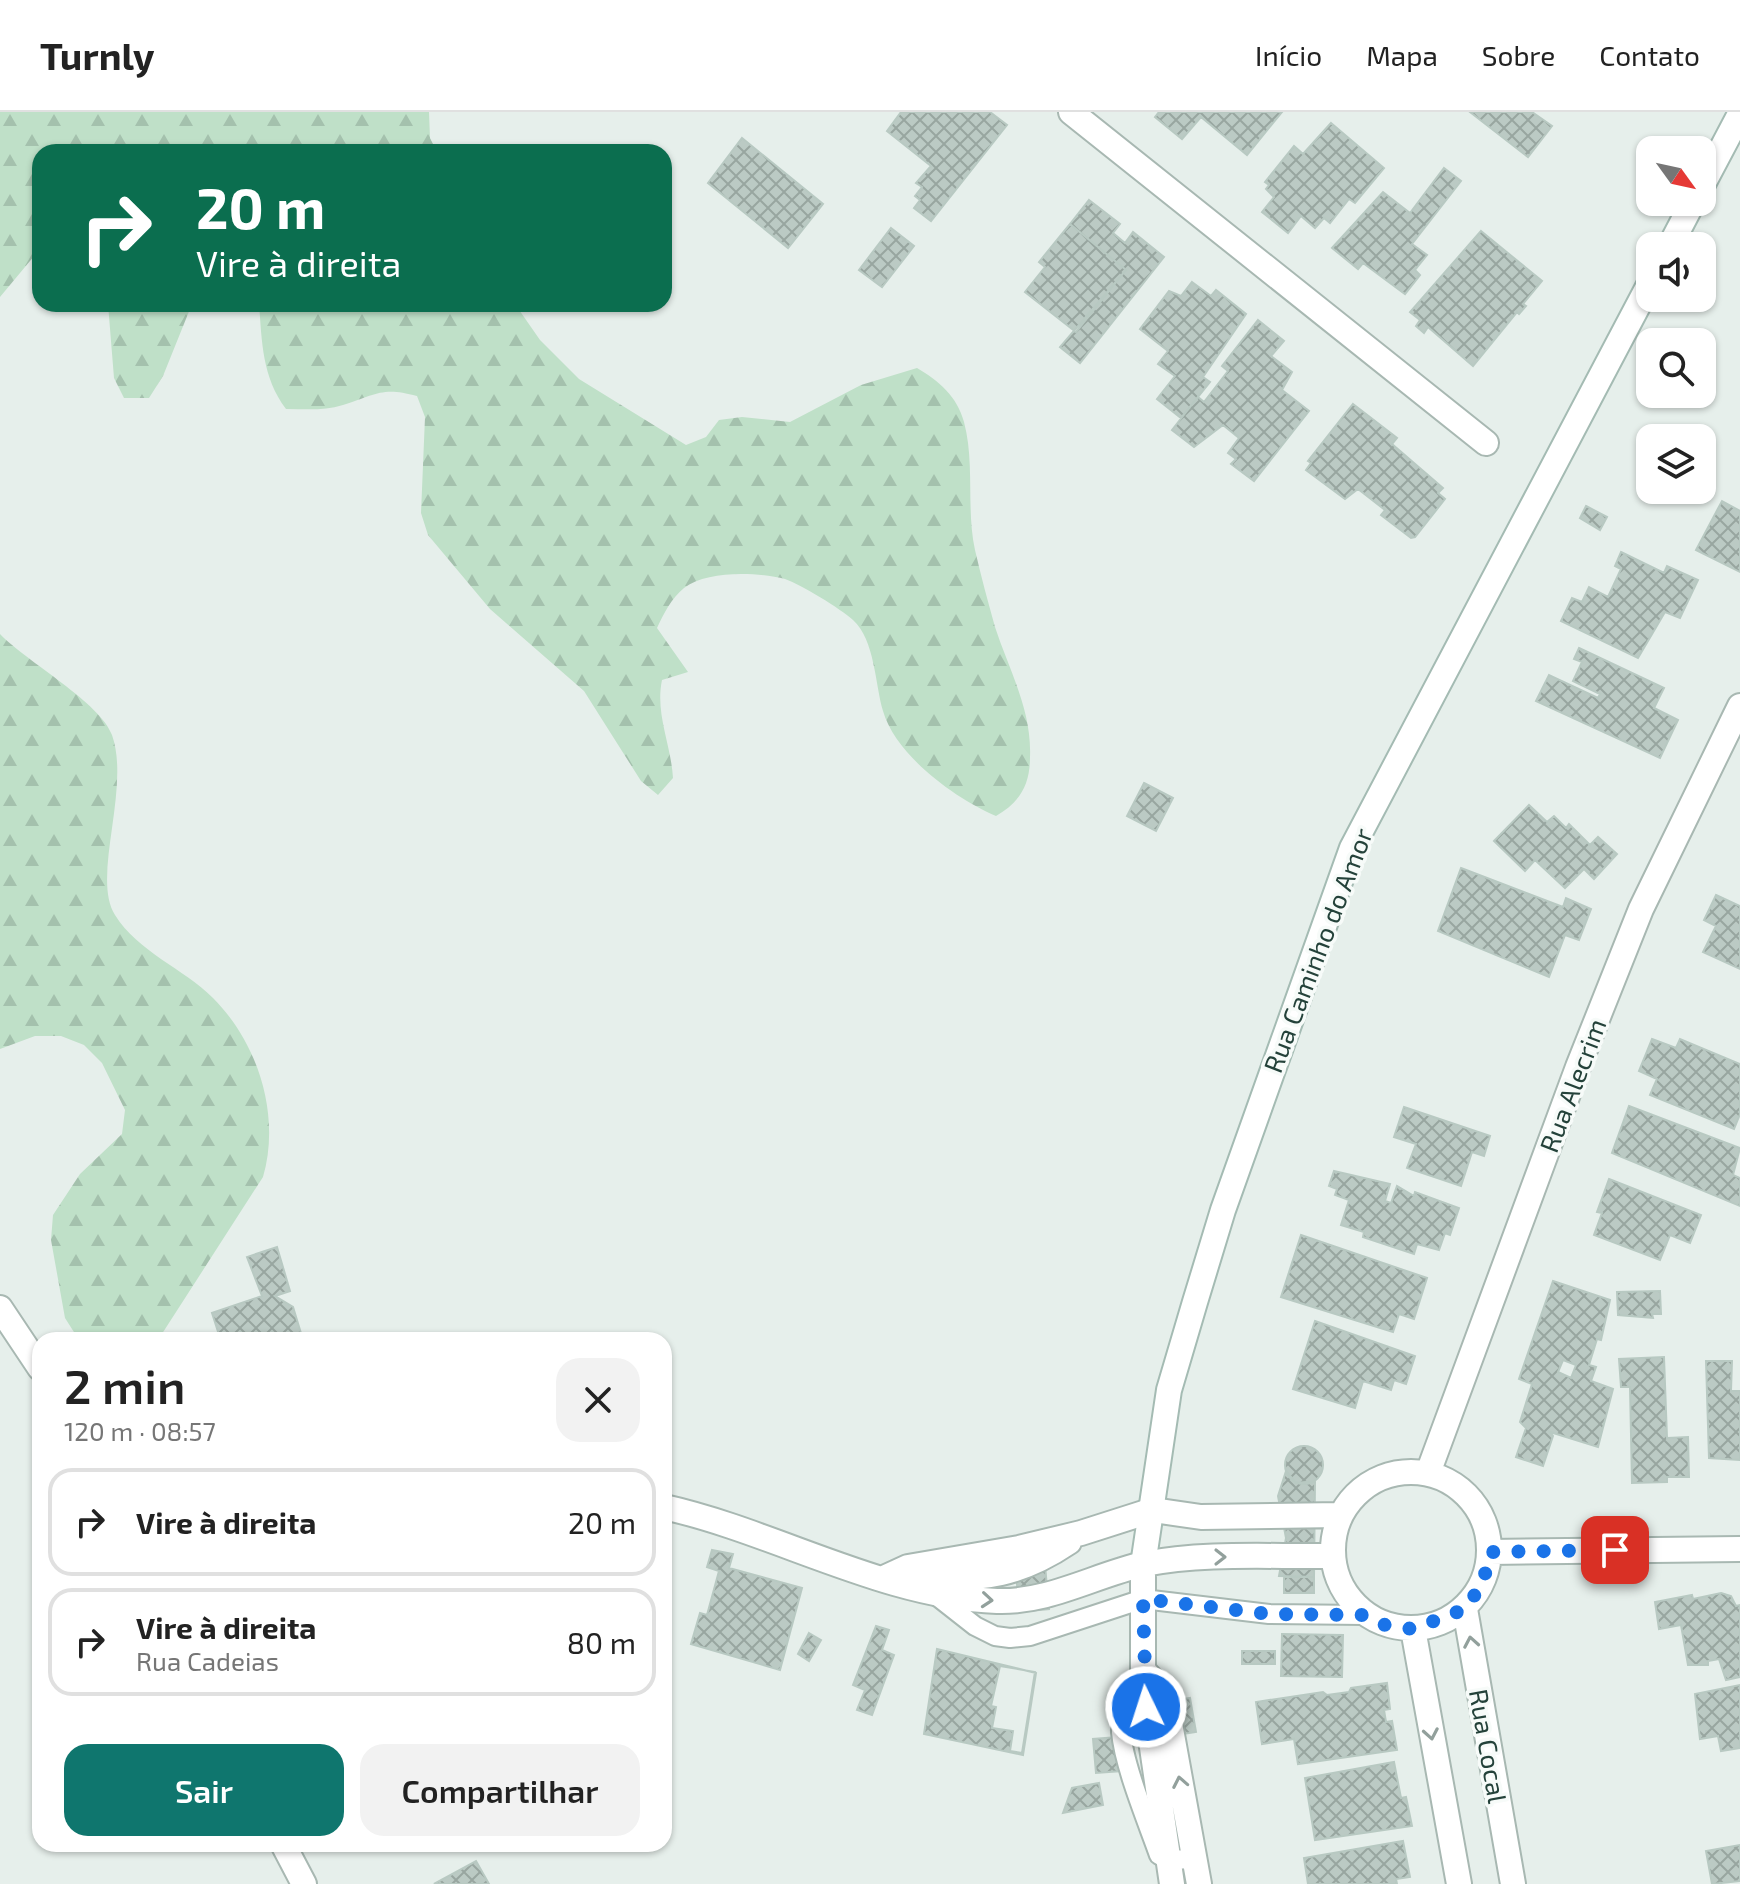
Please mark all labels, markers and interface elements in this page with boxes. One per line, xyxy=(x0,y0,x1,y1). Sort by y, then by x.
text: Turnly xyxy=(40,32,155,78)
text: Início xyxy=(1255,38,1322,72)
text: Mapa xyxy=(1366,38,1438,72)
text: Sobre xyxy=(1482,38,1555,72)
text: Contato xyxy=(1599,38,1700,72)
north arrow xyxy=(1636,136,1716,216)
map controls xyxy=(1636,136,1716,504)
text: 20 m xyxy=(196,173,325,240)
icon: right xyxy=(64,176,168,280)
button: sound xyxy=(1636,232,1716,312)
text: Vire à direita xyxy=(196,241,401,284)
button: search xyxy=(1636,328,1716,408)
button: layers xyxy=(1636,424,1716,504)
street label: Rua Caminho do Amor xyxy=(1256,824,1378,1076)
street label: Rua Alecrim xyxy=(1532,1014,1612,1156)
text: 2 min xyxy=(64,1356,185,1414)
button: close xyxy=(556,1358,640,1442)
text: 120 m · 08:57 xyxy=(64,1415,216,1446)
icon: right xyxy=(68,1500,112,1544)
text: Vire à direita xyxy=(136,1504,316,1540)
text: 20 m xyxy=(568,1504,636,1540)
pin xyxy=(1581,1516,1649,1584)
icon: arrive xyxy=(1593,1528,1637,1572)
one-way arrow xyxy=(1214,1548,1227,1566)
one-way arrow xyxy=(981,1591,994,1608)
text: Vire à direita xyxy=(136,1609,316,1645)
icon: right xyxy=(68,1620,112,1664)
text: 80 m xyxy=(567,1624,636,1660)
one-way arrow xyxy=(1463,1635,1480,1649)
text: Rua Cadeias xyxy=(136,1645,279,1676)
position arrow xyxy=(1104,1665,1188,1749)
street label: Rua Cocal xyxy=(1464,1687,1514,1806)
one-way arrow xyxy=(1422,1727,1439,1741)
button: Sair xyxy=(64,1744,344,1836)
button: Compartilhar xyxy=(360,1744,640,1836)
one-way arrow xyxy=(1172,1775,1189,1789)

